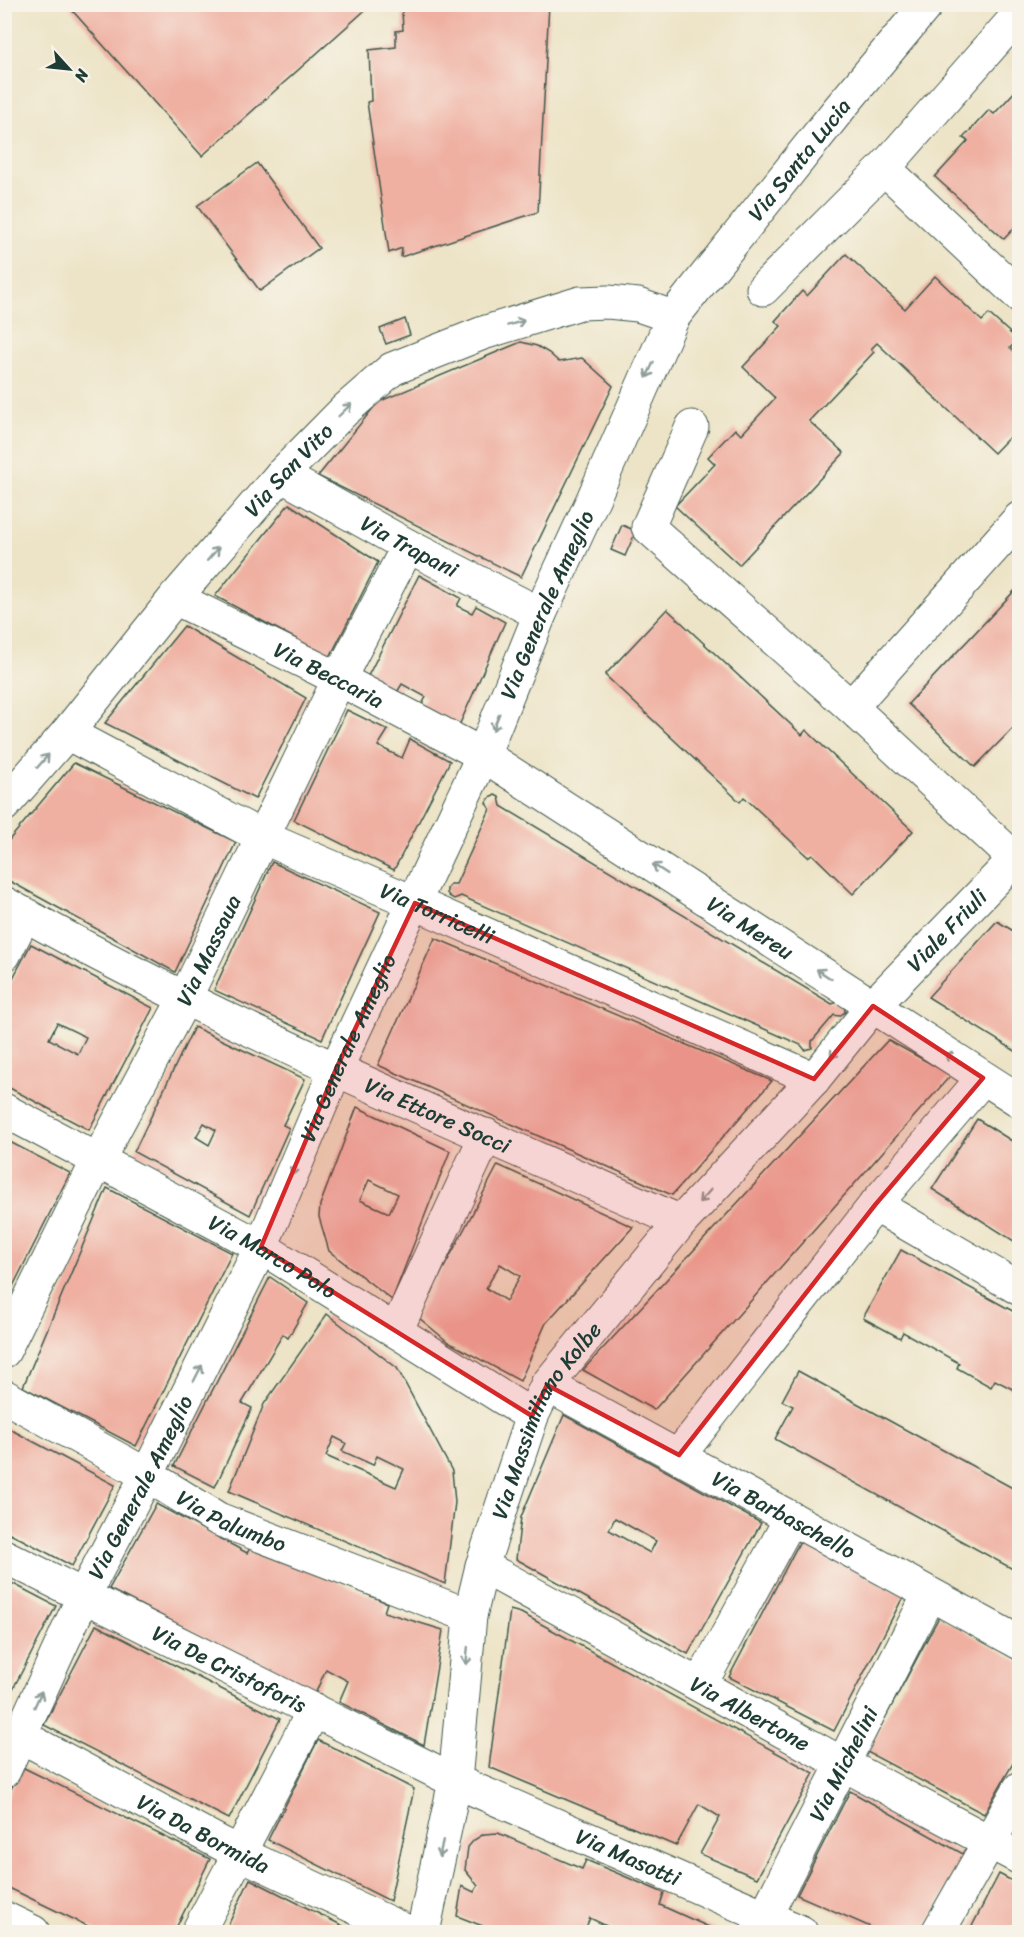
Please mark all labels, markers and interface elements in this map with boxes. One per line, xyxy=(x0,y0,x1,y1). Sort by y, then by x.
north arrow xyxy=(39,39,99,99)
text: N xyxy=(66,63,98,88)
street label: Via Santa Lucia xyxy=(737,89,861,230)
one-way arrow xyxy=(506,317,525,328)
one-way arrow xyxy=(644,361,655,379)
one-way arrow xyxy=(338,403,353,417)
street label: Via San Vito xyxy=(234,413,343,526)
street label: Via Generale Ameglio xyxy=(488,503,605,705)
street label: Via Trapani xyxy=(353,504,466,589)
one-way arrow xyxy=(206,547,220,562)
street label: Via Beccaria xyxy=(267,630,391,719)
one-way arrow xyxy=(490,712,501,731)
one-way arrow xyxy=(36,754,50,769)
one-way arrow xyxy=(651,862,668,875)
street label: Via Torricelli xyxy=(374,871,502,956)
street label: Viale Friuli xyxy=(896,878,997,981)
street label: Via Mereu xyxy=(699,885,802,970)
street label: Via Massaua xyxy=(165,888,252,1013)
street label: Via Generale Ameglio xyxy=(288,947,407,1148)
one-way arrow xyxy=(816,968,833,980)
one-way arrow xyxy=(830,1043,843,1059)
one-way arrow xyxy=(945,1052,961,1064)
street label: Via Ettore Socci xyxy=(358,1065,518,1165)
one-way arrow xyxy=(289,1158,300,1176)
one-way arrow xyxy=(698,1188,712,1203)
street label: Via Marco Polo xyxy=(201,1203,345,1309)
street label: Via Massimiliano Kolbe xyxy=(479,1312,612,1524)
one-way arrow xyxy=(193,1364,204,1382)
street label: Via Generale Ameglio xyxy=(76,1388,204,1586)
street label: Via Barbaschello xyxy=(705,1459,863,1570)
street label: Via Palumbo xyxy=(169,1478,292,1563)
street label: Via De Cristoforis xyxy=(145,1613,314,1724)
one-way arrow xyxy=(461,1646,472,1666)
street label: Via Albertone xyxy=(683,1664,818,1762)
one-way arrow xyxy=(33,1690,44,1708)
street label: Via Michelini xyxy=(797,1698,889,1828)
street label: Via Da Bormida xyxy=(130,1782,276,1884)
street label: Via Masotti xyxy=(569,1816,688,1897)
one-way arrow xyxy=(435,1839,446,1858)

